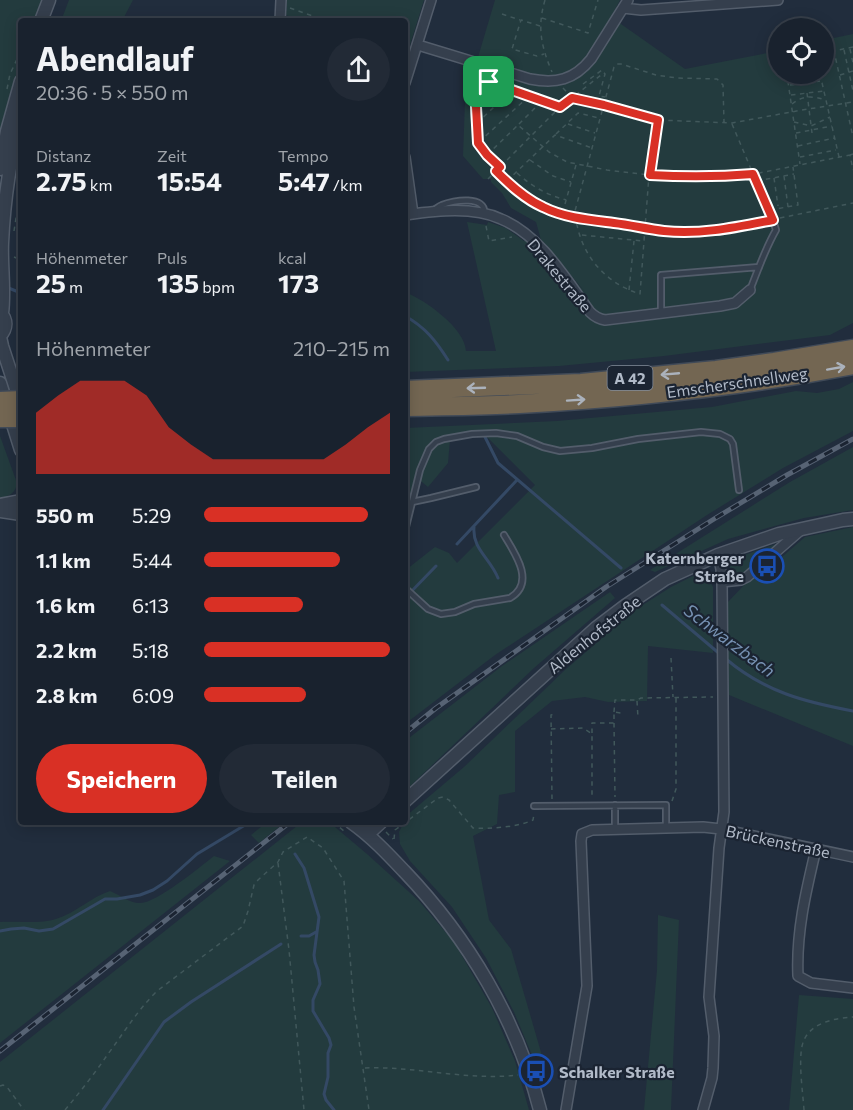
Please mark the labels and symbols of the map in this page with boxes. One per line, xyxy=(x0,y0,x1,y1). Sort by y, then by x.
pin xyxy=(463,56,514,107)
street label: Drakestraße xyxy=(524,235,596,315)
one-way arrow xyxy=(826,362,845,373)
street label: Emscherschnellweg xyxy=(665,363,809,401)
road number: A 42 xyxy=(608,366,652,390)
one-way arrow xyxy=(661,369,681,380)
one-way arrow xyxy=(466,382,486,393)
one-way arrow xyxy=(566,394,586,405)
place label: Katernberger Straße xyxy=(645,548,744,585)
bus stop icon: Katernberger Straße xyxy=(749,548,785,584)
street label: Aldenhofstraße xyxy=(544,591,644,677)
water label: Schwarzbach xyxy=(680,599,780,681)
street label: Brückenstraße xyxy=(724,821,832,861)
bus stop icon: Schalker Straße xyxy=(518,1053,554,1089)
place label: Schalker Straße xyxy=(559,1062,675,1081)

